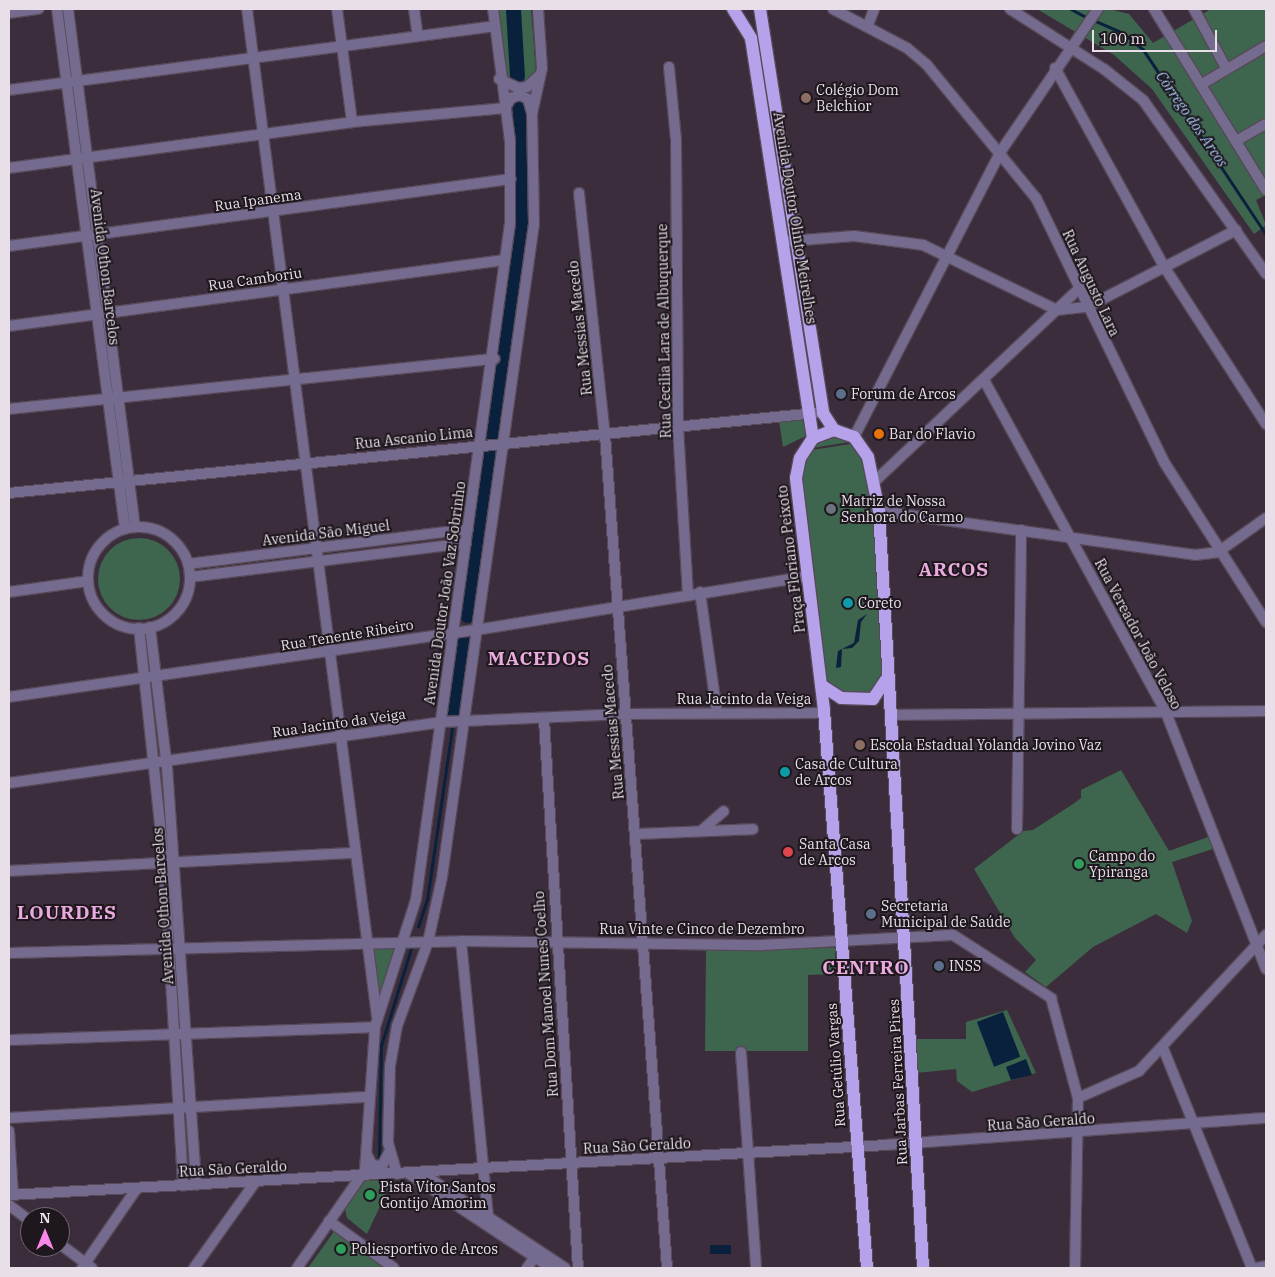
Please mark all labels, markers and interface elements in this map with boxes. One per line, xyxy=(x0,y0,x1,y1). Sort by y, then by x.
scale bar xyxy=(1095,20,1220,52)
text: 100 m xyxy=(1100,29,1145,48)
water label: Córrego dos Arcos xyxy=(1152,68,1232,170)
place label: Colégio Dom Belchior xyxy=(816,82,899,114)
marker: Colégio Dom Belchior xyxy=(800,92,812,104)
street label: Avenida Doutor Olinto Meirelhes xyxy=(770,111,820,325)
street label: Rua Ipanema xyxy=(213,186,303,214)
street label: Avenida Othon Barcelos xyxy=(87,188,123,346)
street label: Rua Cecilia Lara de Albuquerque xyxy=(654,223,674,439)
street label: Rua Augusto Lara xyxy=(1059,227,1123,339)
street label: Rua Messias Macedo xyxy=(565,260,595,396)
street label: Rua Camboriu xyxy=(207,264,303,294)
place label: Forum de Arcos xyxy=(851,386,956,402)
marker: Forum de Arcos xyxy=(835,388,847,400)
street label: Rua Ascanio Lima xyxy=(354,423,474,453)
place label: Bar do Flavio xyxy=(889,426,975,442)
marker: Bar do Flavio xyxy=(873,428,885,440)
street label: Avenida Doutor João Vaz Sobrinho xyxy=(421,480,469,706)
street label: Praça Floriano Peixoto xyxy=(774,484,808,634)
place label: Matriz de Nossa Senhora do Carmo xyxy=(841,493,963,526)
marker: Matriz de Nossa Senhora do Carmo xyxy=(825,503,837,515)
street label: Avenida São Miguel xyxy=(261,517,391,549)
street label: Rua Vereador João Veloso xyxy=(1091,556,1185,712)
district label: ARCOS xyxy=(918,559,990,581)
place label: Coreto xyxy=(858,595,901,611)
marker: Coreto xyxy=(842,597,854,609)
street label: Rua Tenente Ribeiro xyxy=(279,616,415,654)
district label: MACEDOS xyxy=(487,648,591,670)
street label: Rua Messias Macedo xyxy=(599,664,627,800)
street label: Rua Jacinto da Veiga xyxy=(677,691,811,707)
street label: Rua Jacinto da Veiga xyxy=(271,705,407,741)
place label: Escola Estadual Yolanda Jovino Vaz xyxy=(870,737,1102,753)
marker: Escola Estadual Yolanda Jovino Vaz xyxy=(854,739,866,751)
place label: Casa de Cultura de Arcos xyxy=(795,756,898,789)
marker: Casa de Cultura de Arcos xyxy=(779,766,791,778)
street label: Avenida Othon Barcelos xyxy=(149,827,177,985)
place label: Santa Casa de Arcos xyxy=(799,836,871,869)
marker: Santa Casa de Arcos xyxy=(781,845,795,859)
place label: Campo do Ypiranga xyxy=(1089,848,1155,880)
marker: Campo do Ypiranga xyxy=(1073,858,1085,870)
street label: Rua Dom Manoel Nunes Coelho xyxy=(530,890,562,1098)
place label: Secretaria Municipal de Saúde xyxy=(881,898,1010,930)
district label: LOURDES xyxy=(16,902,118,924)
marker: Secretaria Municipal de Saúde xyxy=(865,908,877,920)
street label: Rua Vinte e Cinco de Dezembro xyxy=(599,921,805,937)
district label: CENTRO xyxy=(821,957,911,979)
place label: INSS xyxy=(949,958,981,974)
marker: INSS xyxy=(933,960,945,972)
street label: Rua Jarbas Ferreira Pires xyxy=(885,999,911,1165)
street label: Rua Getúlio Vargas xyxy=(823,1002,849,1128)
street label: Rua São Geraldo xyxy=(987,1110,1095,1134)
street label: Rua São Geraldo xyxy=(583,1135,691,1157)
street label: Rua São Geraldo xyxy=(179,1158,287,1180)
place label: Pista Vítor Santos Gontijo Amorim xyxy=(380,1179,496,1212)
marker: Pista Vítor Santos Gontijo Amorim xyxy=(364,1189,376,1201)
north arrow xyxy=(20,1207,70,1257)
text: N xyxy=(39,1209,51,1227)
place label: Poliesportivo de Arcos xyxy=(351,1241,498,1257)
marker: Poliesportivo de Arcos xyxy=(335,1243,347,1255)

